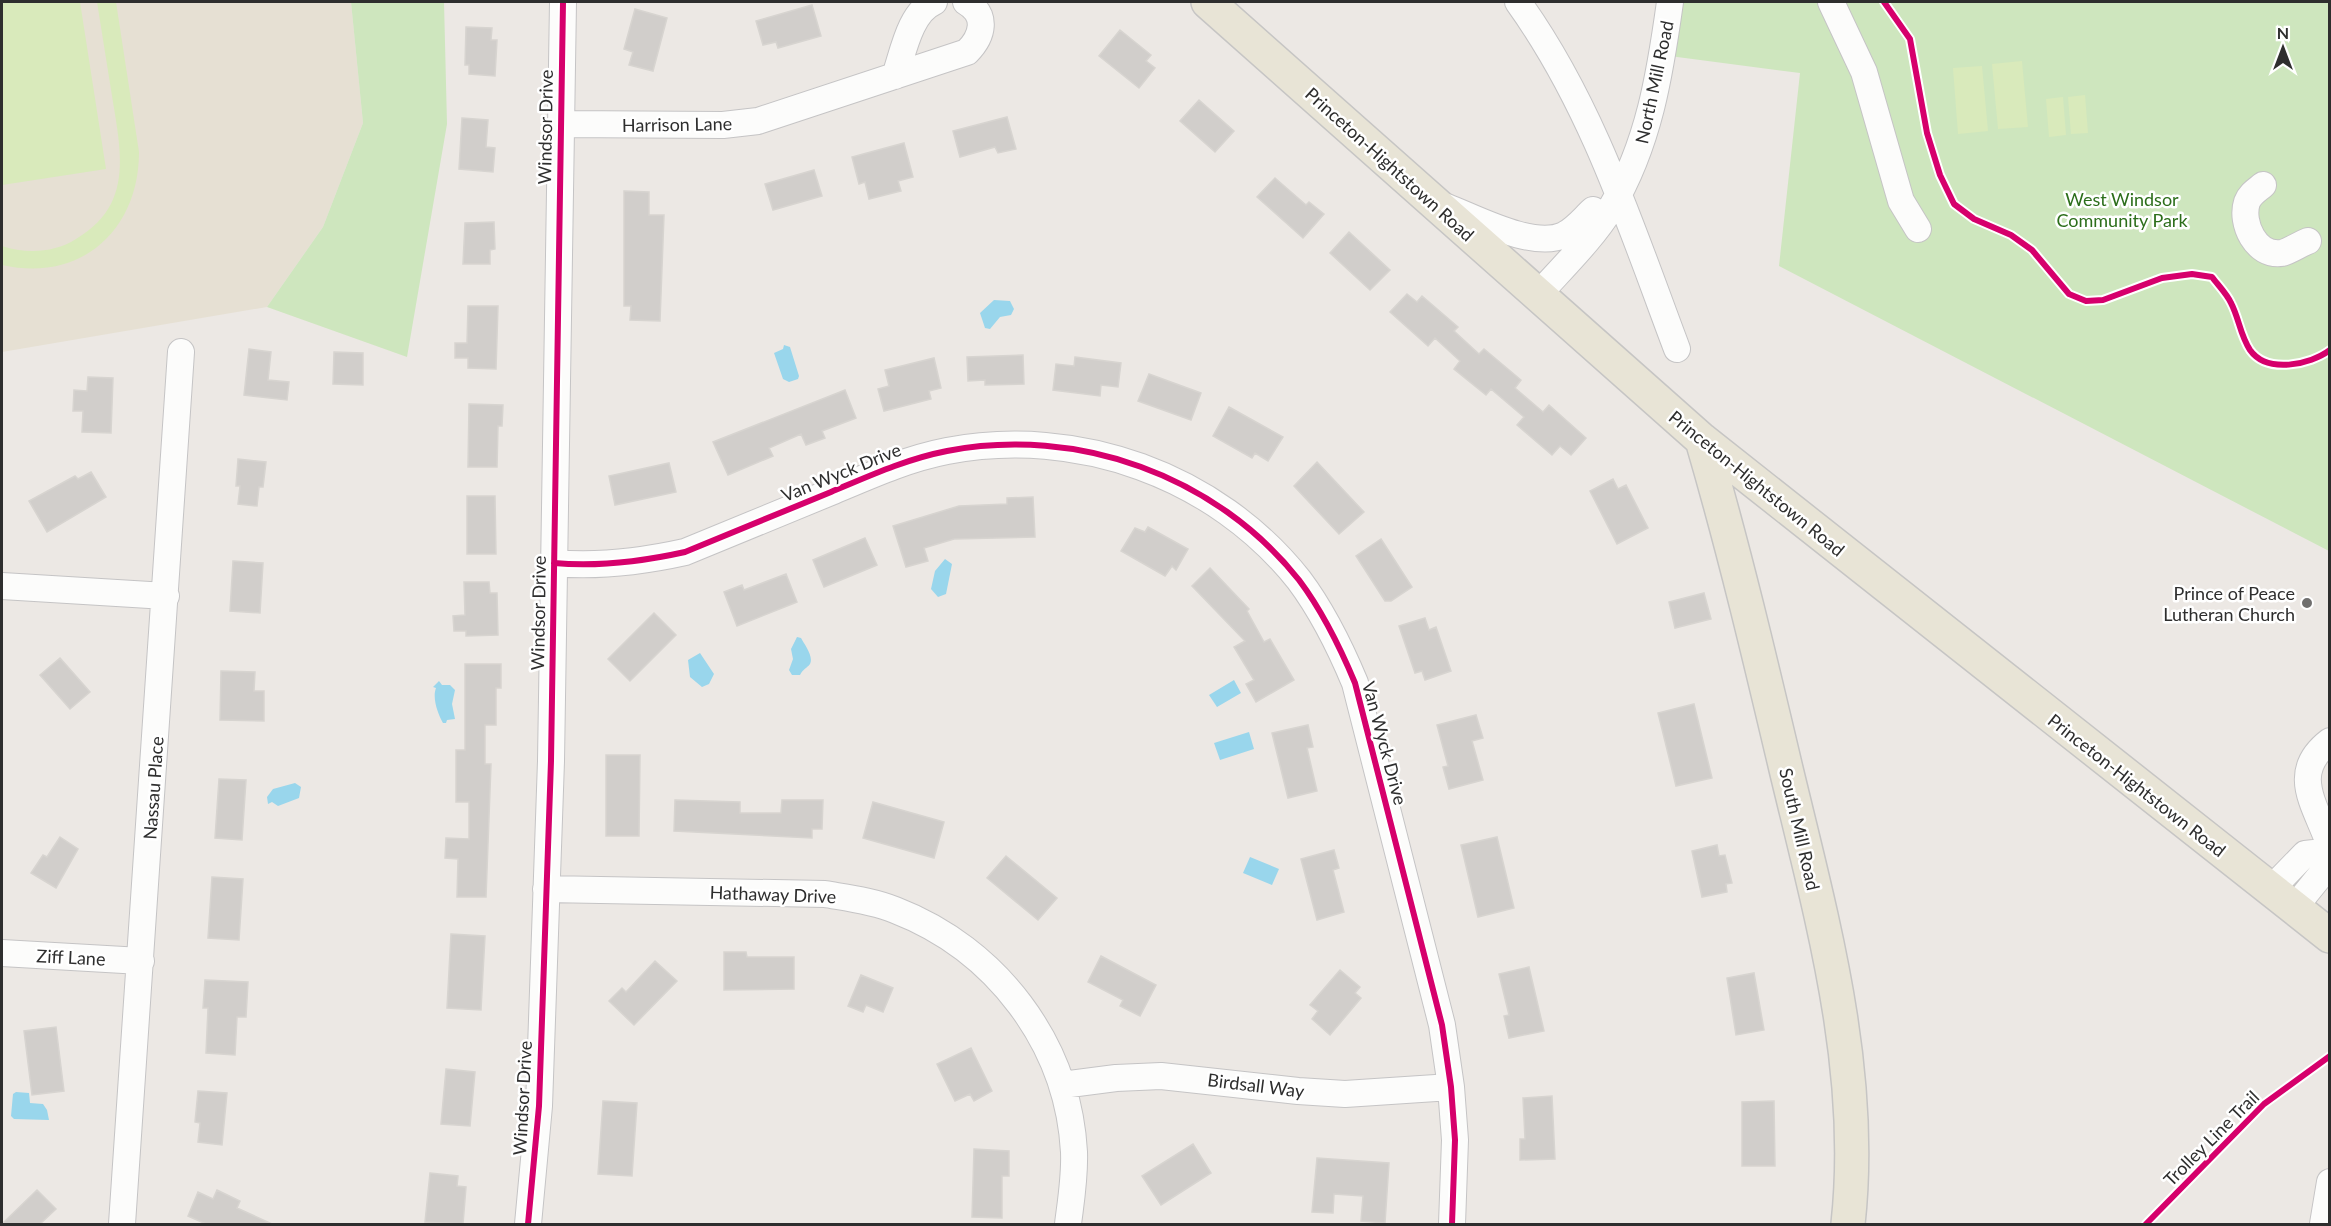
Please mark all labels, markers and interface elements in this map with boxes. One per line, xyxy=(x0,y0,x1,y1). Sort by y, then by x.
street label: North Mill Road xyxy=(1630,18,1678,146)
north arrow xyxy=(2253,18,2313,78)
text: N xyxy=(2277,23,2289,42)
street label: Windsor Drive xyxy=(533,69,557,185)
street label: Princeton-Hightstown Road xyxy=(1301,82,1479,246)
street label: Harrison Lane xyxy=(622,112,732,136)
park label: West Windsor Community Park xyxy=(2056,188,2188,231)
street label: Princeton-Hightstown Road xyxy=(1665,405,1849,561)
street label: Van Wyck Drive xyxy=(778,438,904,506)
street label: Windsor Drive xyxy=(526,555,550,671)
place label: Prince of Peace Lutheran Church xyxy=(2163,582,2295,625)
marker: Prince of Peace Lutheran Church xyxy=(2300,596,2314,610)
street label: Van Wyck Drive xyxy=(1358,679,1412,807)
street label: Princeton-Hightstown Road xyxy=(2044,709,2230,861)
street label: Nassau Place xyxy=(138,736,168,840)
street label: South Mill Road xyxy=(1775,766,1825,892)
street label: Hathaway Drive xyxy=(709,881,837,907)
street label: Ziff Lane xyxy=(36,944,106,970)
street label: Windsor Drive xyxy=(508,1040,536,1156)
street label: Birdsall Way xyxy=(1206,1068,1306,1102)
street label: Trolley Line Trail xyxy=(2159,1086,2263,1190)

